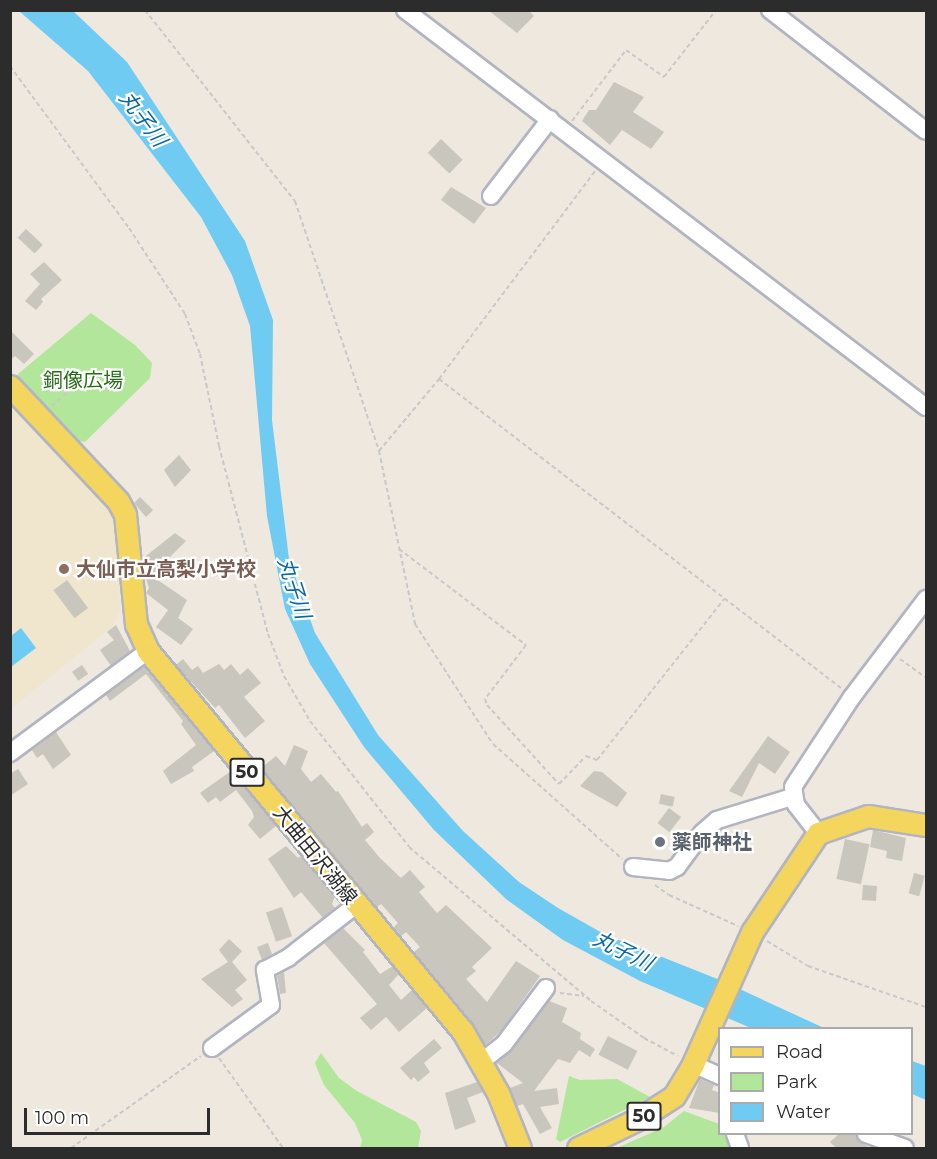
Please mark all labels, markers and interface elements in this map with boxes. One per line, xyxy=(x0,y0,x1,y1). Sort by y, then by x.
water label: 丸子川 xyxy=(114,86,172,152)
park label: 銅像広場 xyxy=(43,368,123,392)
water label: 丸子川 xyxy=(272,554,316,622)
place label: 大仙市立高梨小学校 xyxy=(76,557,256,581)
marker: 大仙市立高梨小学校 xyxy=(57,562,71,576)
road number: 50 xyxy=(229,757,265,787)
street label: 大曲田沢湖線 xyxy=(268,801,362,909)
place label: 薬師神社 xyxy=(672,830,752,854)
marker: 薬師神社 xyxy=(653,835,667,849)
water label: 丸子川 xyxy=(589,926,657,976)
legend xyxy=(718,1027,913,1135)
text: Road xyxy=(776,1041,823,1063)
text: Park xyxy=(776,1071,817,1093)
scale bar xyxy=(27,1096,213,1134)
road number: 50 xyxy=(626,1101,662,1131)
text: Water xyxy=(776,1101,831,1123)
text: 100 m xyxy=(35,1107,89,1129)

